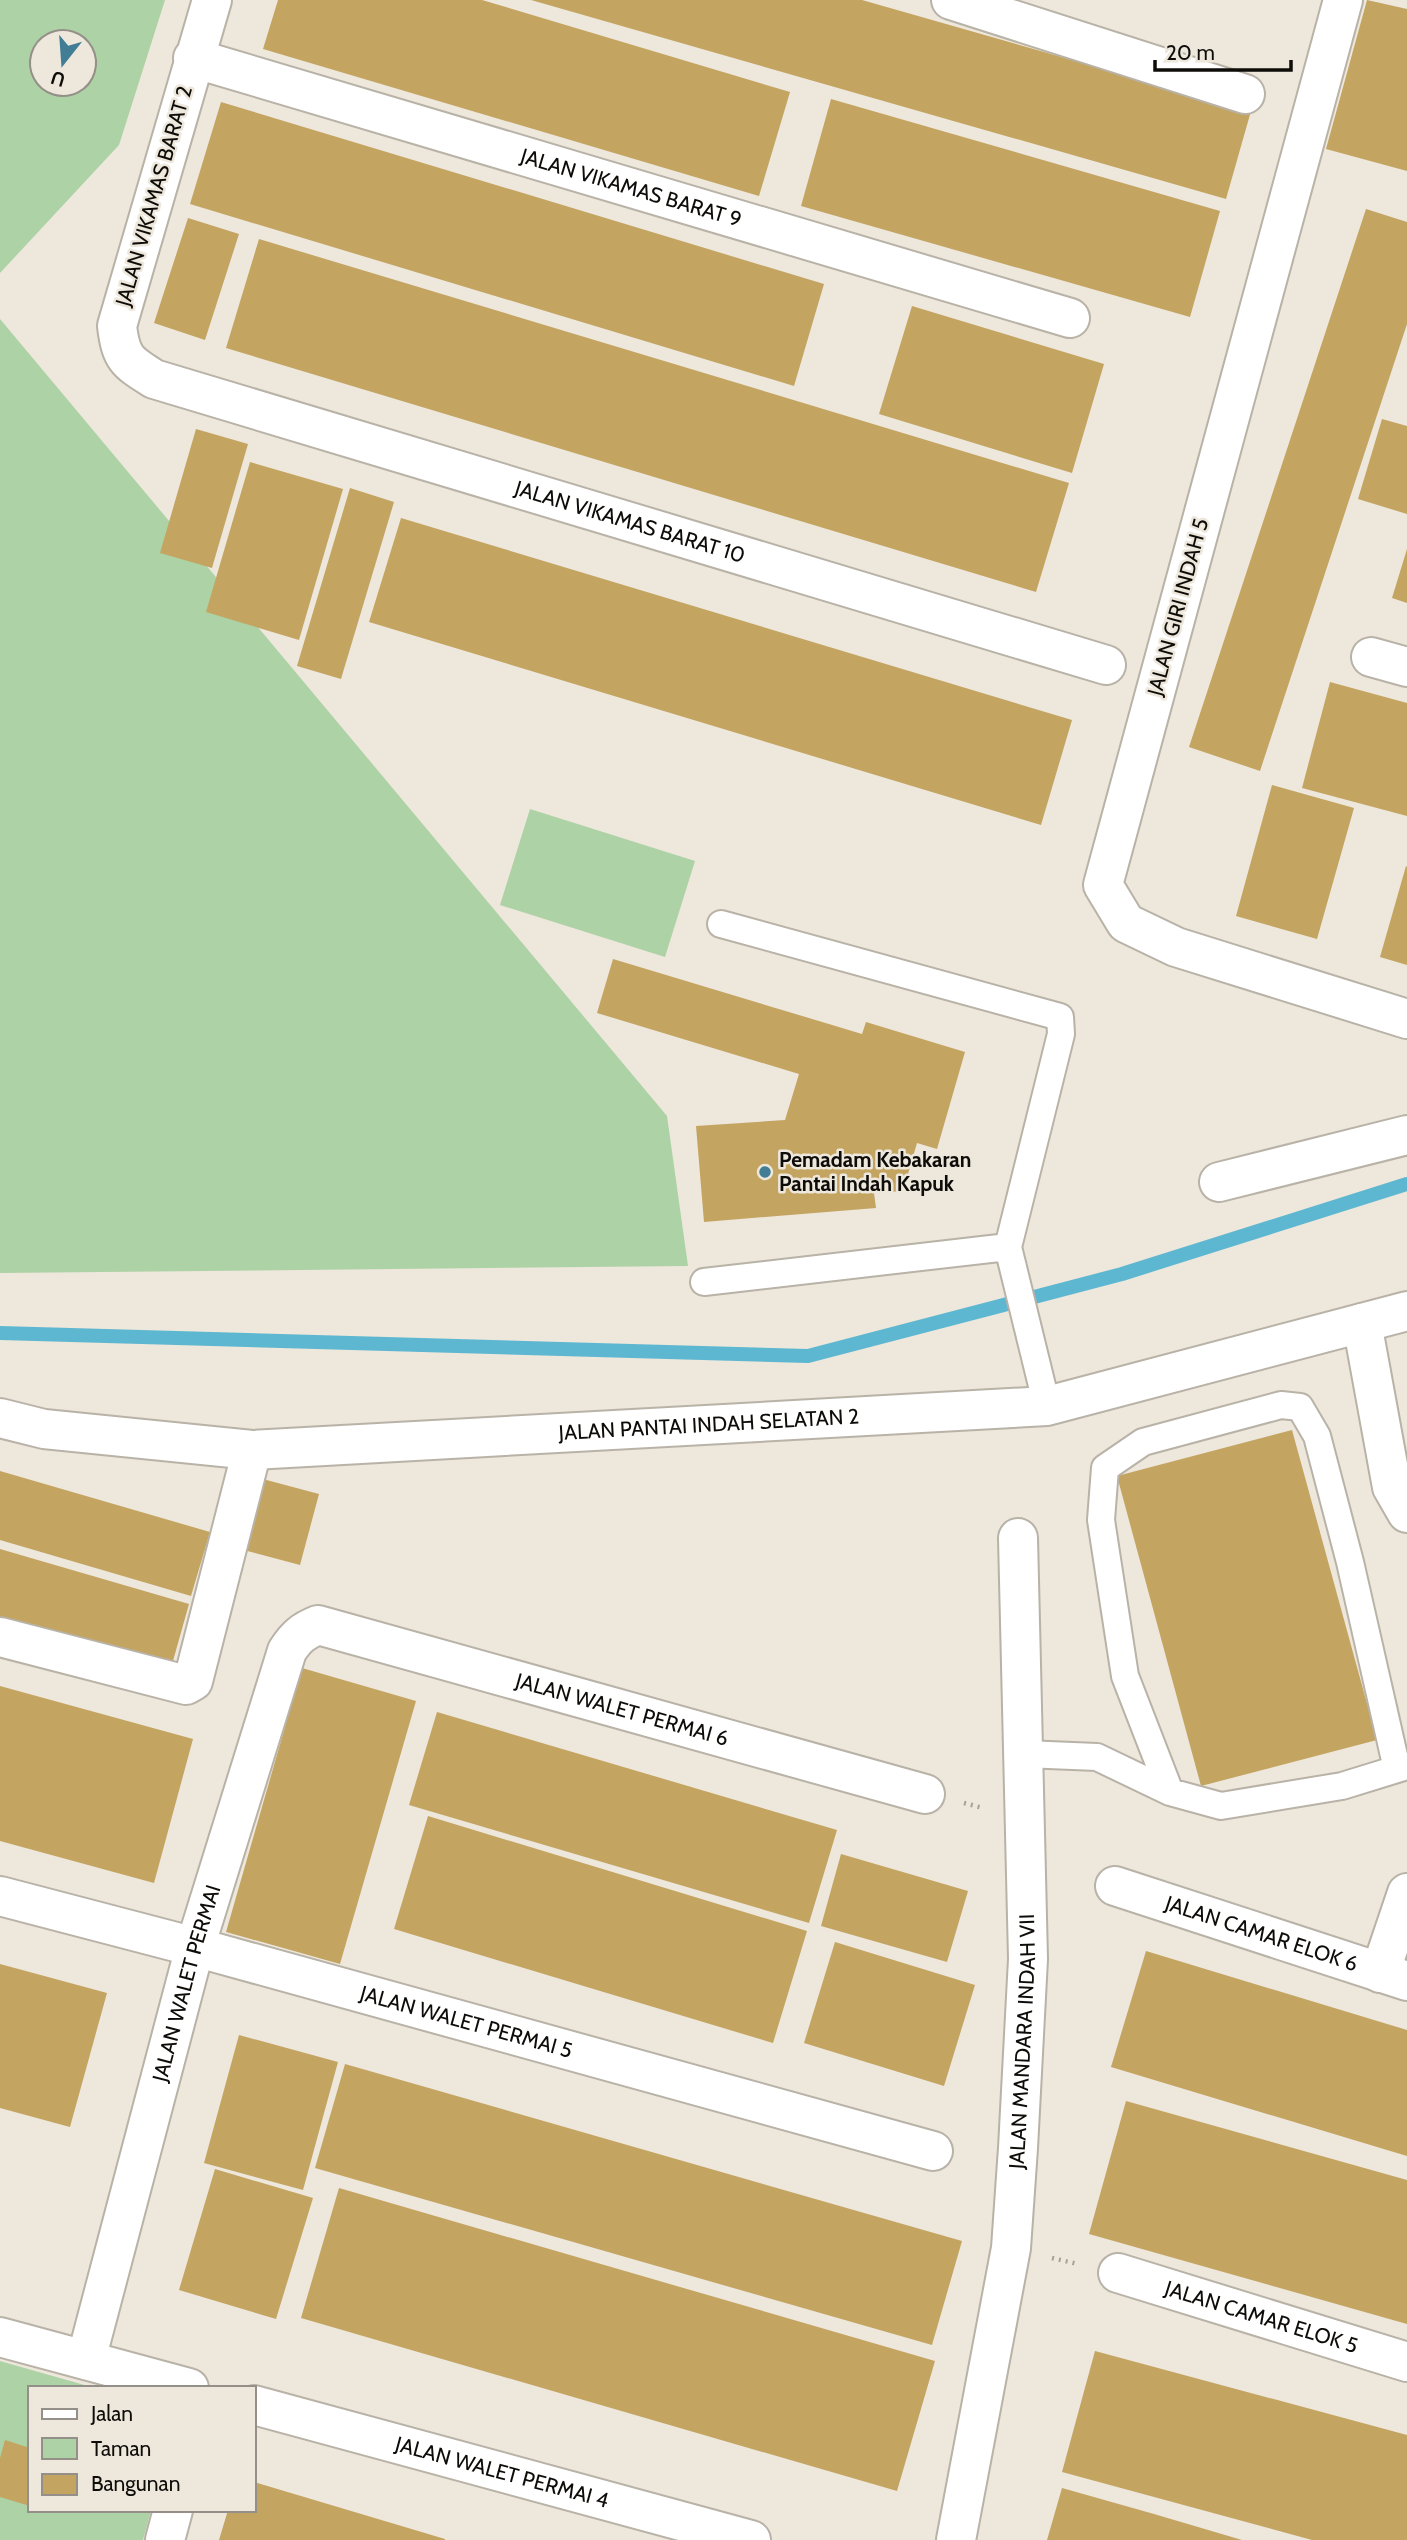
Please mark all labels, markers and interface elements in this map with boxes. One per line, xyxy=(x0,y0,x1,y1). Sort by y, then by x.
north arrow xyxy=(28,28,98,98)
scale bar xyxy=(1155,28,1292,72)
text: 20 m xyxy=(1166,40,1215,65)
text: U xyxy=(48,66,68,92)
street label: JALAN VIKAMAS BARAT 2 xyxy=(110,83,197,310)
street label: JALAN VIKAMAS BARAT 9 xyxy=(517,143,745,232)
street label: JALAN VIKAMAS BARAT 10 xyxy=(511,475,748,568)
street label: JALAN GIRI INDAH 5 xyxy=(1142,516,1213,699)
place label: Pemadam Kebakaran Pantai Indah Kapuk xyxy=(779,1147,971,1196)
marker: Pemadam Kebakaran Pantai Indah Kapuk xyxy=(757,1164,773,1180)
street label: JALAN PANTAI INDAH SELATAN 2 xyxy=(557,1403,860,1445)
street label: JALAN WALET PERMAI 6 xyxy=(512,1667,731,1751)
street label: JALAN WALET PERMAI xyxy=(147,1882,226,2085)
street label: JALAN CAMAR ELOK 6 xyxy=(1161,1890,1361,1976)
street label: JALAN MANDARA INDAH VII xyxy=(1003,1914,1040,2171)
street label: JALAN WALET PERMAI 5 xyxy=(356,1980,575,2063)
street label: JALAN CAMAR ELOK 5 xyxy=(1161,2275,1361,2358)
legend xyxy=(28,2386,256,2512)
text: Jalan xyxy=(90,2401,133,2426)
street label: JALAN WALET PERMAI 4 xyxy=(392,2431,612,2513)
text: Taman xyxy=(91,2436,151,2461)
text: Bangunan xyxy=(91,2471,180,2496)

